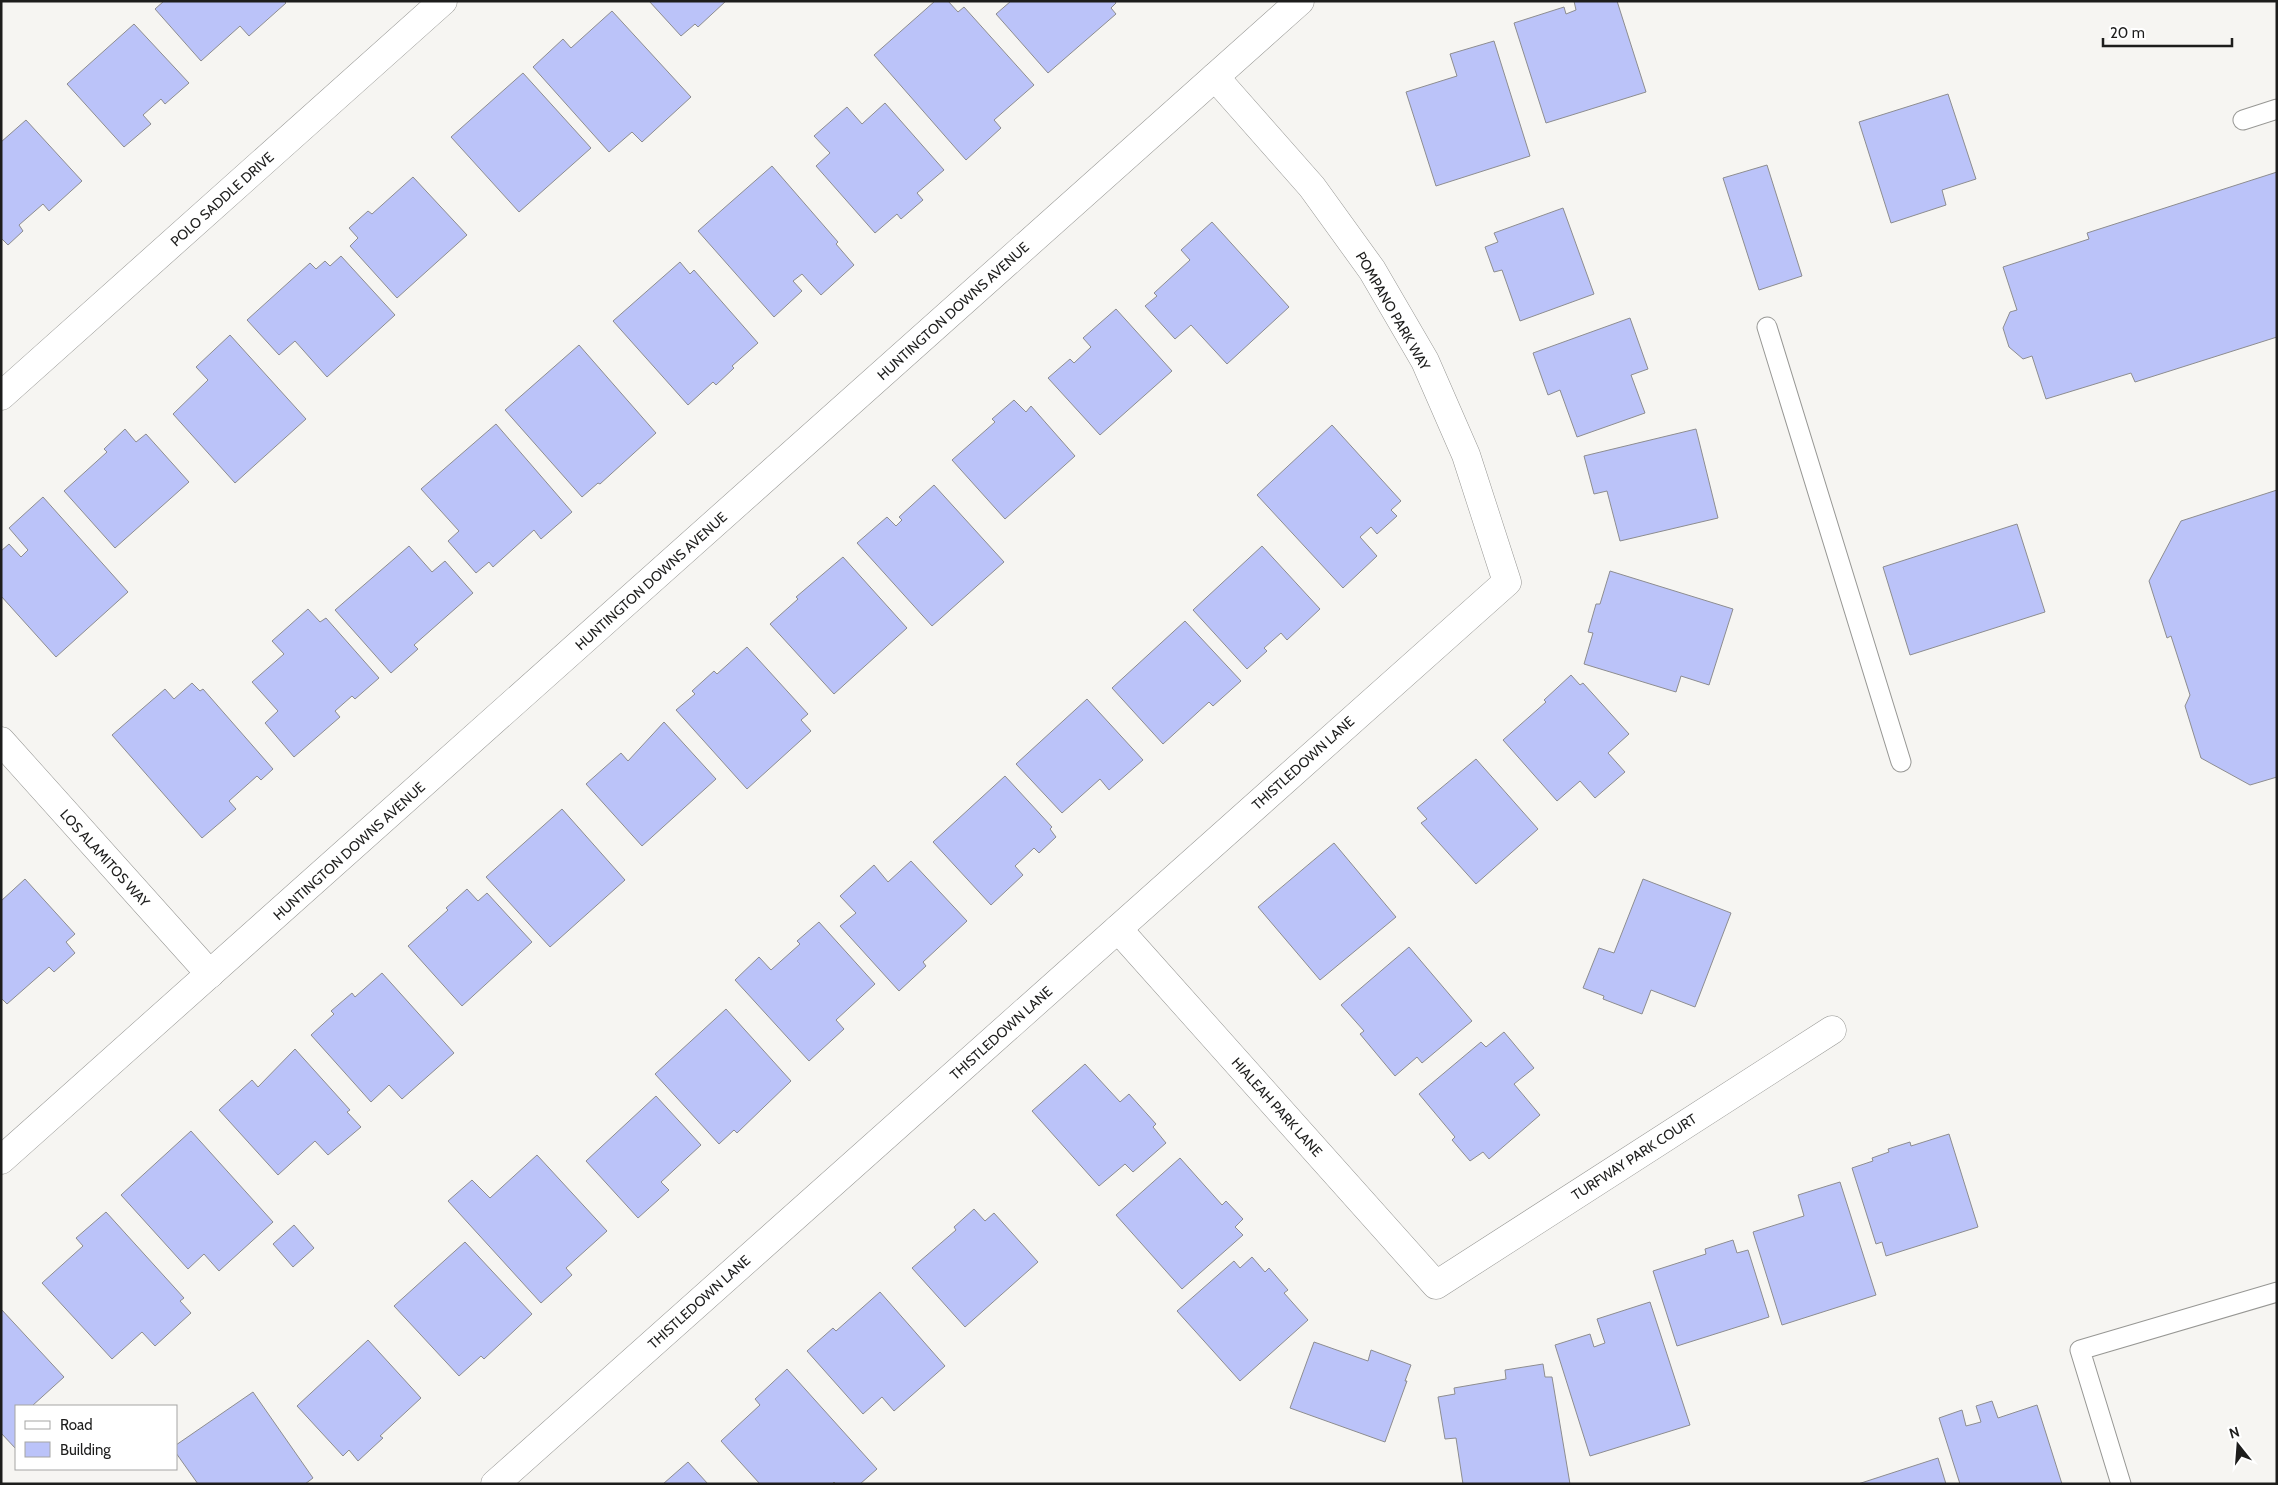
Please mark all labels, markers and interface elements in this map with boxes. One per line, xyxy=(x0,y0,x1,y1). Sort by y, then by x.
scale bar xyxy=(2103,15,2232,47)
text: 20 m xyxy=(2110,24,2145,42)
street label: POLO SADDLE DRIVE xyxy=(167,148,278,250)
street label: HUNTINGTON DOWNS AVENUE xyxy=(873,238,1033,384)
street label: POMPANO PARK WAY xyxy=(1352,249,1435,374)
street label: HUNTINGTON DOWNS AVENUE xyxy=(571,508,731,654)
street label: THISTLEDOWN LANE xyxy=(1248,712,1358,814)
street label: HUNTINGTON DOWNS AVENUE xyxy=(269,778,429,924)
street label: LOS ALAMITOS WAY xyxy=(56,805,154,911)
street label: THISTLEDOWN LANE xyxy=(946,982,1056,1084)
street label: HIALEAH PARK LANE xyxy=(1228,1054,1326,1161)
street label: TURFWAY PARK COURT xyxy=(1568,1110,1700,1204)
street label: THISTLEDOWN LANE xyxy=(644,1251,754,1353)
legend xyxy=(15,1405,178,1470)
text: Road xyxy=(60,1416,93,1434)
north arrow xyxy=(2213,1420,2263,1470)
text: N xyxy=(2227,1423,2242,1443)
text: Building xyxy=(60,1441,111,1459)

